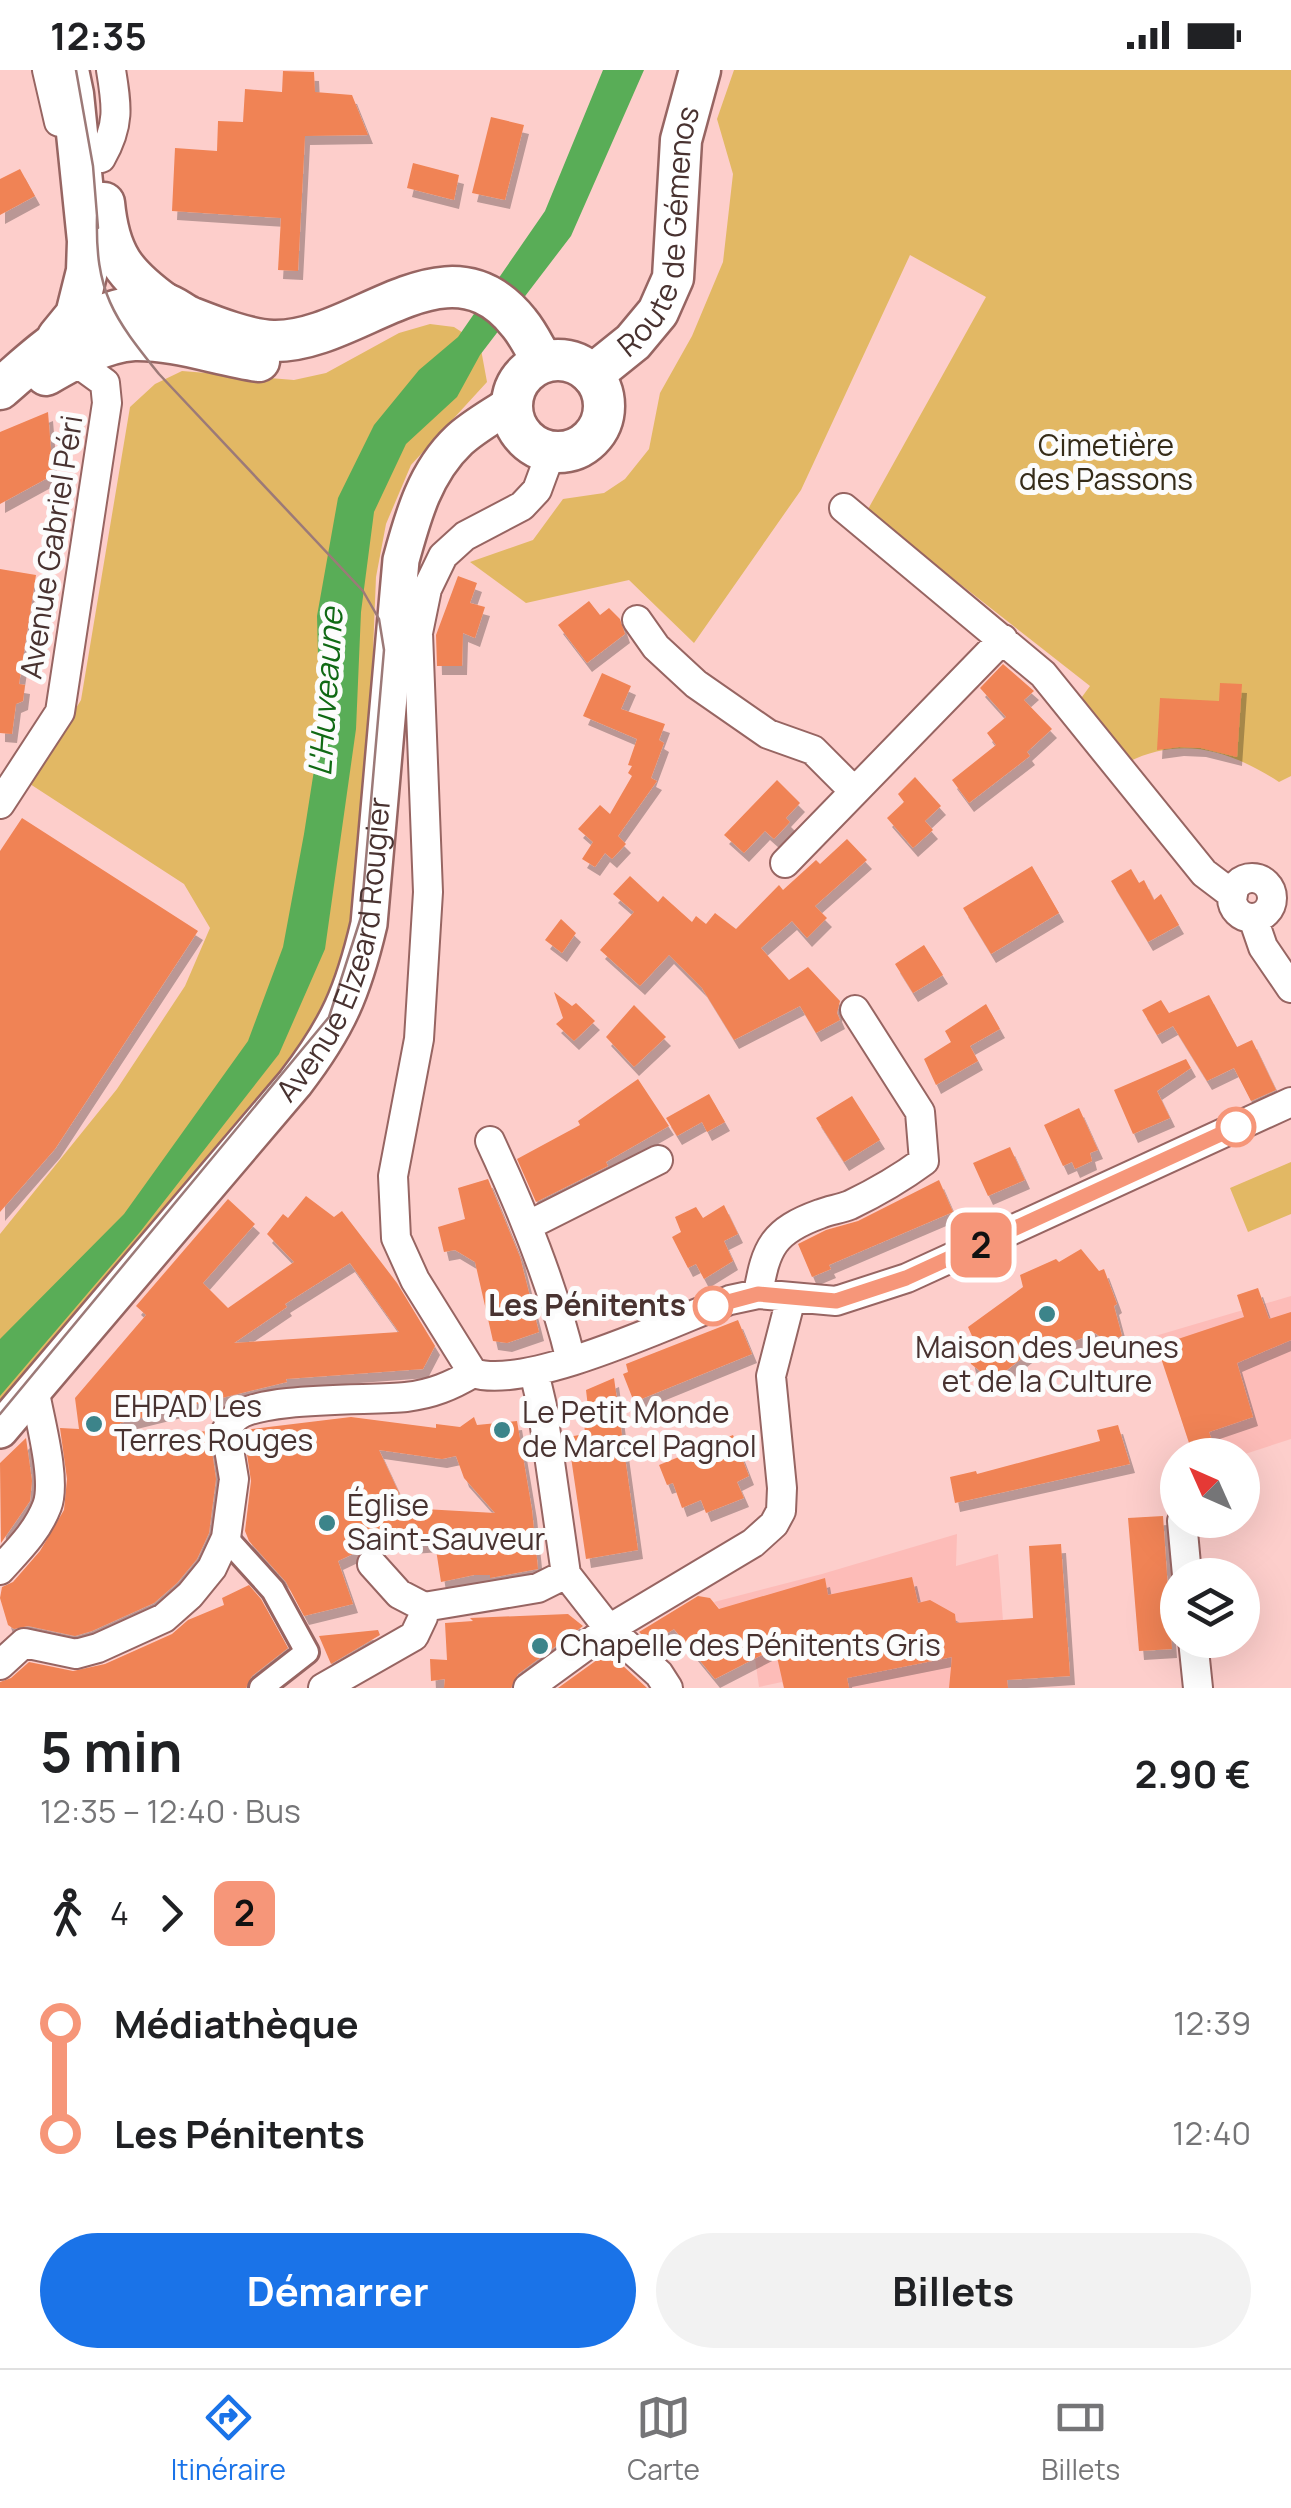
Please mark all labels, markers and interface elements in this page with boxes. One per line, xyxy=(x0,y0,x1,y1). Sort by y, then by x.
text: 12:35 xyxy=(50,9,147,61)
street label: Route de Gémenos xyxy=(608,101,708,366)
street label: Avenue Gabriel Péri xyxy=(9,412,92,681)
park label: Cimetière des Passons xyxy=(1019,424,1193,499)
water label: L'Huveaune xyxy=(297,604,353,778)
street label: Avenue Elzeard Rougier xyxy=(266,795,399,1110)
unlabelled marker xyxy=(1217,1108,1255,1146)
line badge: 2 xyxy=(948,1212,1014,1278)
text: 2 xyxy=(971,1221,991,1269)
place label: Les Pénitents xyxy=(488,1284,686,1325)
marker: Les Pénitents xyxy=(694,1287,732,1325)
marker: Maison des Jeunes et de la Culture xyxy=(1036,1303,1058,1325)
place label: Maison des Jeunes et de la Culture xyxy=(915,1326,1179,1401)
place label: EHPAD Les Terres Rouges xyxy=(114,1385,313,1460)
place label: Le Petit Monde de Marcel Pagnol xyxy=(522,1391,757,1466)
marker: EHPAD Les Terres Rouges xyxy=(83,1413,105,1435)
marker: Le Petit Monde de Marcel Pagnol xyxy=(491,1419,513,1441)
north arrow xyxy=(1160,1438,1260,1538)
map controls xyxy=(1160,1438,1260,1658)
place label: Église Saint-Sauveur xyxy=(347,1484,546,1559)
marker: Église Saint-Sauveur xyxy=(316,1512,338,1534)
button: layers xyxy=(1160,1558,1260,1658)
place label: Chapelle des Pénitents Gris xyxy=(560,1624,941,1665)
marker: Chapelle des Pénitents Gris xyxy=(529,1635,551,1657)
text: 5 min xyxy=(40,1713,183,1789)
text: 2.90 € xyxy=(1135,1747,1251,1799)
text: 12:35 – 12:40 · Bus xyxy=(40,1789,301,1833)
icon: walk xyxy=(40,1886,95,1941)
icon: forward xyxy=(144,1886,199,1941)
text: 2 xyxy=(234,1889,255,1937)
text: 4 xyxy=(110,1891,129,1935)
text: Médiathèque xyxy=(114,1997,359,2049)
text: 12:39 xyxy=(1173,2001,1251,2045)
text: Les Pénitents xyxy=(114,2107,365,2159)
text: 12:40 xyxy=(1172,2111,1251,2155)
button: Démarrer xyxy=(40,2233,636,2348)
button: Billets xyxy=(656,2233,1251,2348)
tab: Itinéraire xyxy=(171,2390,286,2488)
tab: Carte xyxy=(627,2390,700,2488)
tab: Billets xyxy=(1041,2390,1120,2488)

